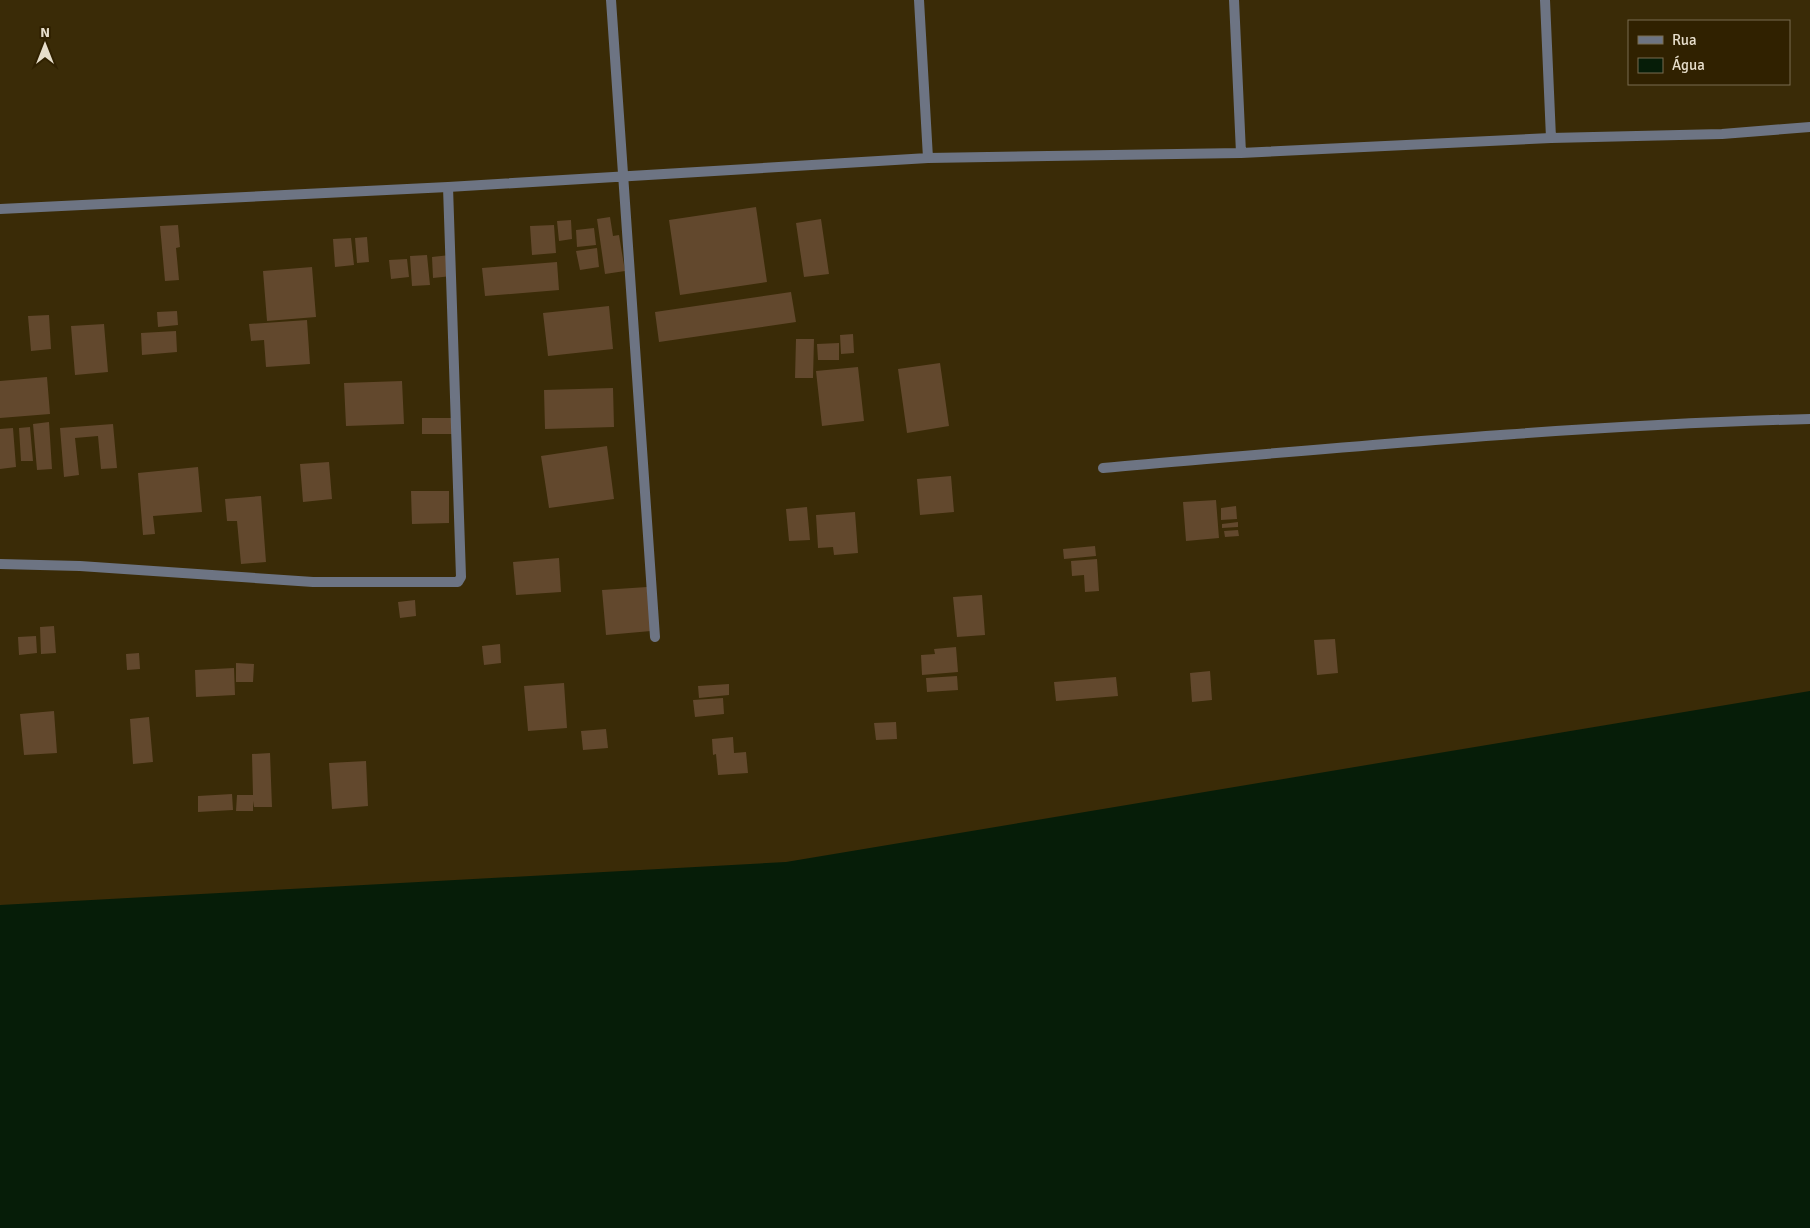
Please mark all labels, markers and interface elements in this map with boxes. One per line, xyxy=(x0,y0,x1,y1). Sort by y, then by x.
north arrow xyxy=(20,20,70,70)
legend xyxy=(1628,20,1790,85)
text: N xyxy=(40,24,50,41)
text: Rua xyxy=(1672,31,1697,49)
text: Água xyxy=(1672,55,1705,74)

